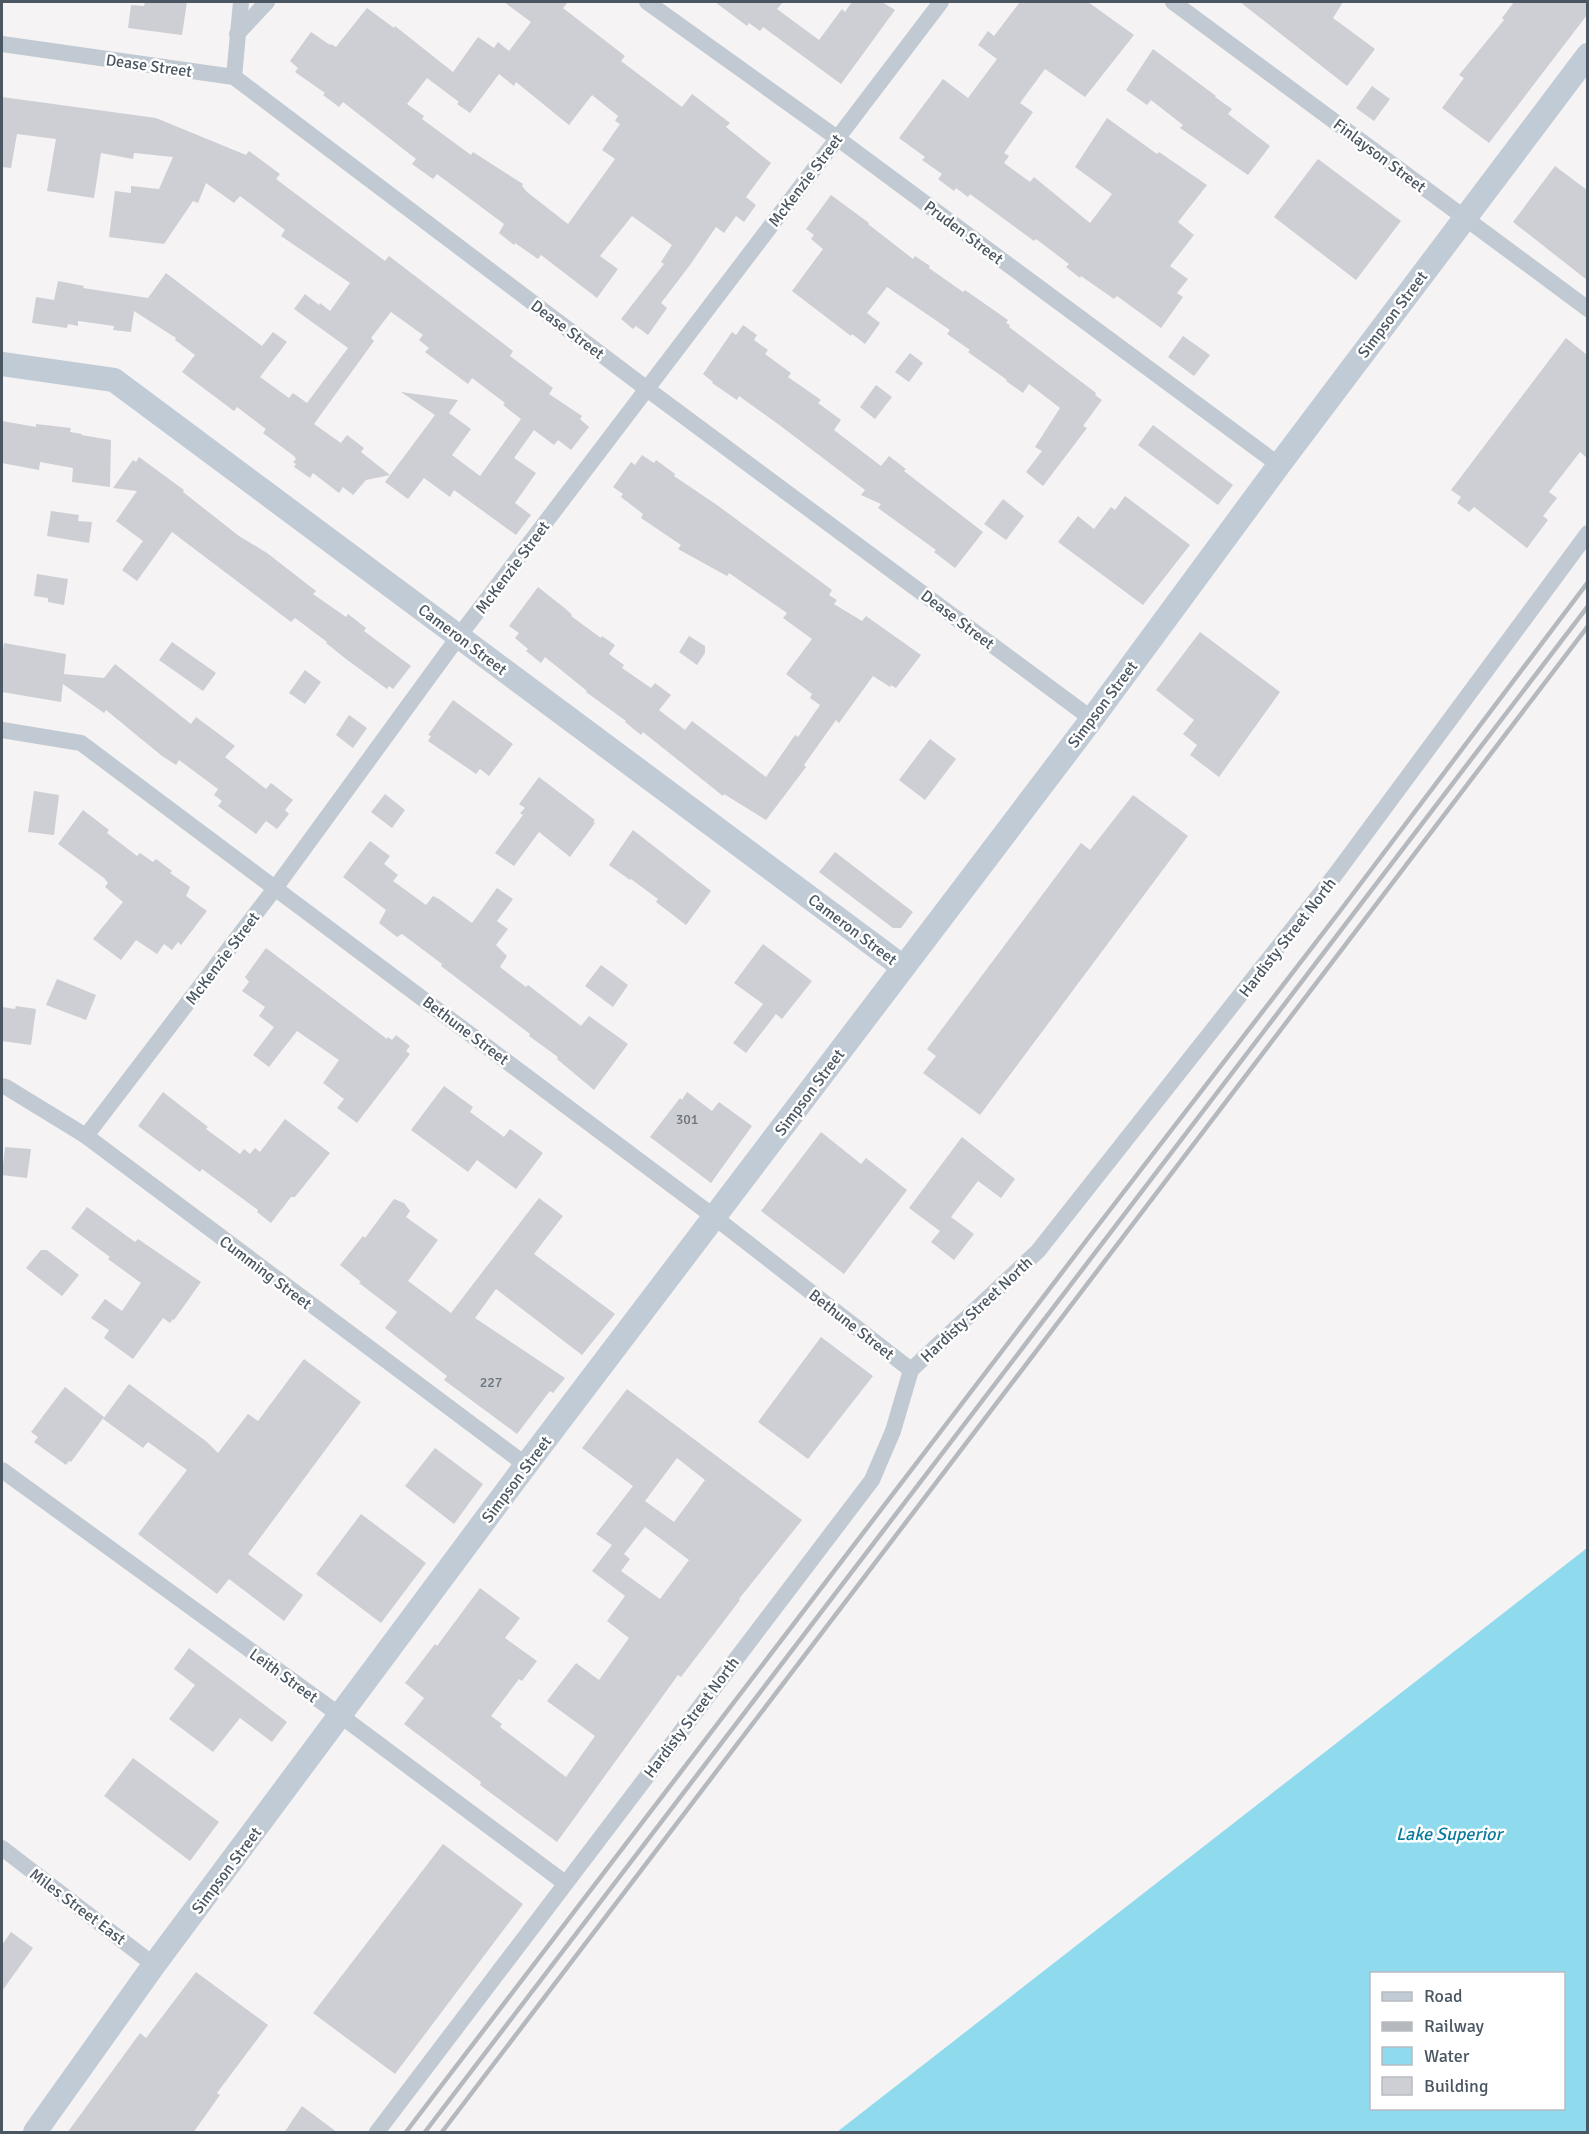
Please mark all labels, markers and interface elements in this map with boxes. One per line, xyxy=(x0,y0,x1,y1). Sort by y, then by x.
street label: Dease Street xyxy=(105,50,194,82)
street label: Finlayson Street xyxy=(1329,114,1430,197)
street label: McKenzie Street xyxy=(764,130,847,231)
street label: Pruden Street xyxy=(920,197,1007,269)
street label: Simpson Street xyxy=(1354,267,1432,362)
street label: Dease Street xyxy=(527,296,608,364)
street label: McKenzie Street xyxy=(471,517,554,618)
street label: Dease Street xyxy=(917,586,998,654)
street label: Cameron Street xyxy=(414,600,511,680)
street label: Simpson Street xyxy=(1064,657,1142,752)
street label: Hardisty Street North xyxy=(1235,874,1341,1001)
street label: Cameron Street xyxy=(804,890,901,970)
street label: McKenzie Street xyxy=(181,908,264,1009)
street label: Bethune Street xyxy=(418,992,513,1070)
street label: Simpson Street xyxy=(771,1045,849,1140)
house number: 301 xyxy=(676,1111,698,1128)
street label: Cumming Street xyxy=(215,1232,316,1314)
street label: Hardisty Street North xyxy=(916,1253,1037,1367)
street label: Bethune Street xyxy=(805,1285,898,1365)
house number: 227 xyxy=(480,1374,502,1391)
street label: Simpson Street xyxy=(478,1432,556,1527)
street label: Leith Street xyxy=(245,1644,322,1708)
street label: Hardisty Street North xyxy=(640,1653,744,1782)
street label: Simpson Street xyxy=(188,1823,266,1918)
water label: Lake Superior xyxy=(1396,1823,1504,1845)
street label: Miles Street East xyxy=(25,1864,130,1950)
legend xyxy=(1370,1972,1565,2110)
text: Road xyxy=(1424,1985,1463,2007)
text: Railway xyxy=(1424,2015,1485,2037)
text: Water xyxy=(1424,2045,1470,2067)
text: Building xyxy=(1424,2075,1488,2097)

